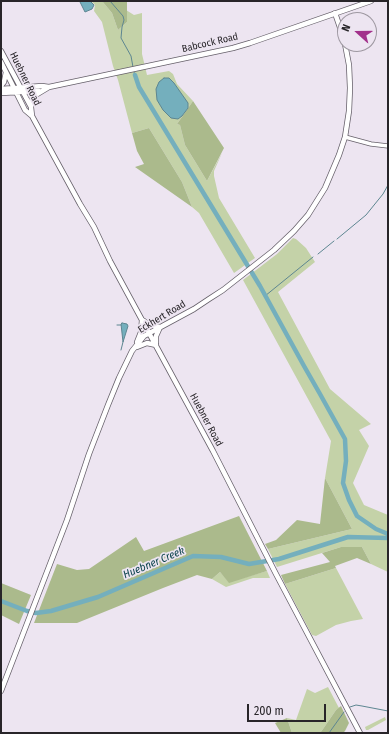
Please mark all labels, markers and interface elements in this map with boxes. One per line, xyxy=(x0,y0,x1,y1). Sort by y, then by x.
north arrow xyxy=(337,12,377,52)
text: N xyxy=(339,22,354,33)
street label: Babcock Road xyxy=(181,31,239,55)
street label: Huebner Road xyxy=(7,50,43,108)
street label: Eckhert Road xyxy=(136,298,188,336)
street label: Huebner Road xyxy=(187,391,225,449)
water label: Huebner Creek xyxy=(121,544,187,582)
scale bar xyxy=(249,696,328,722)
text: 200 m xyxy=(254,704,284,718)

